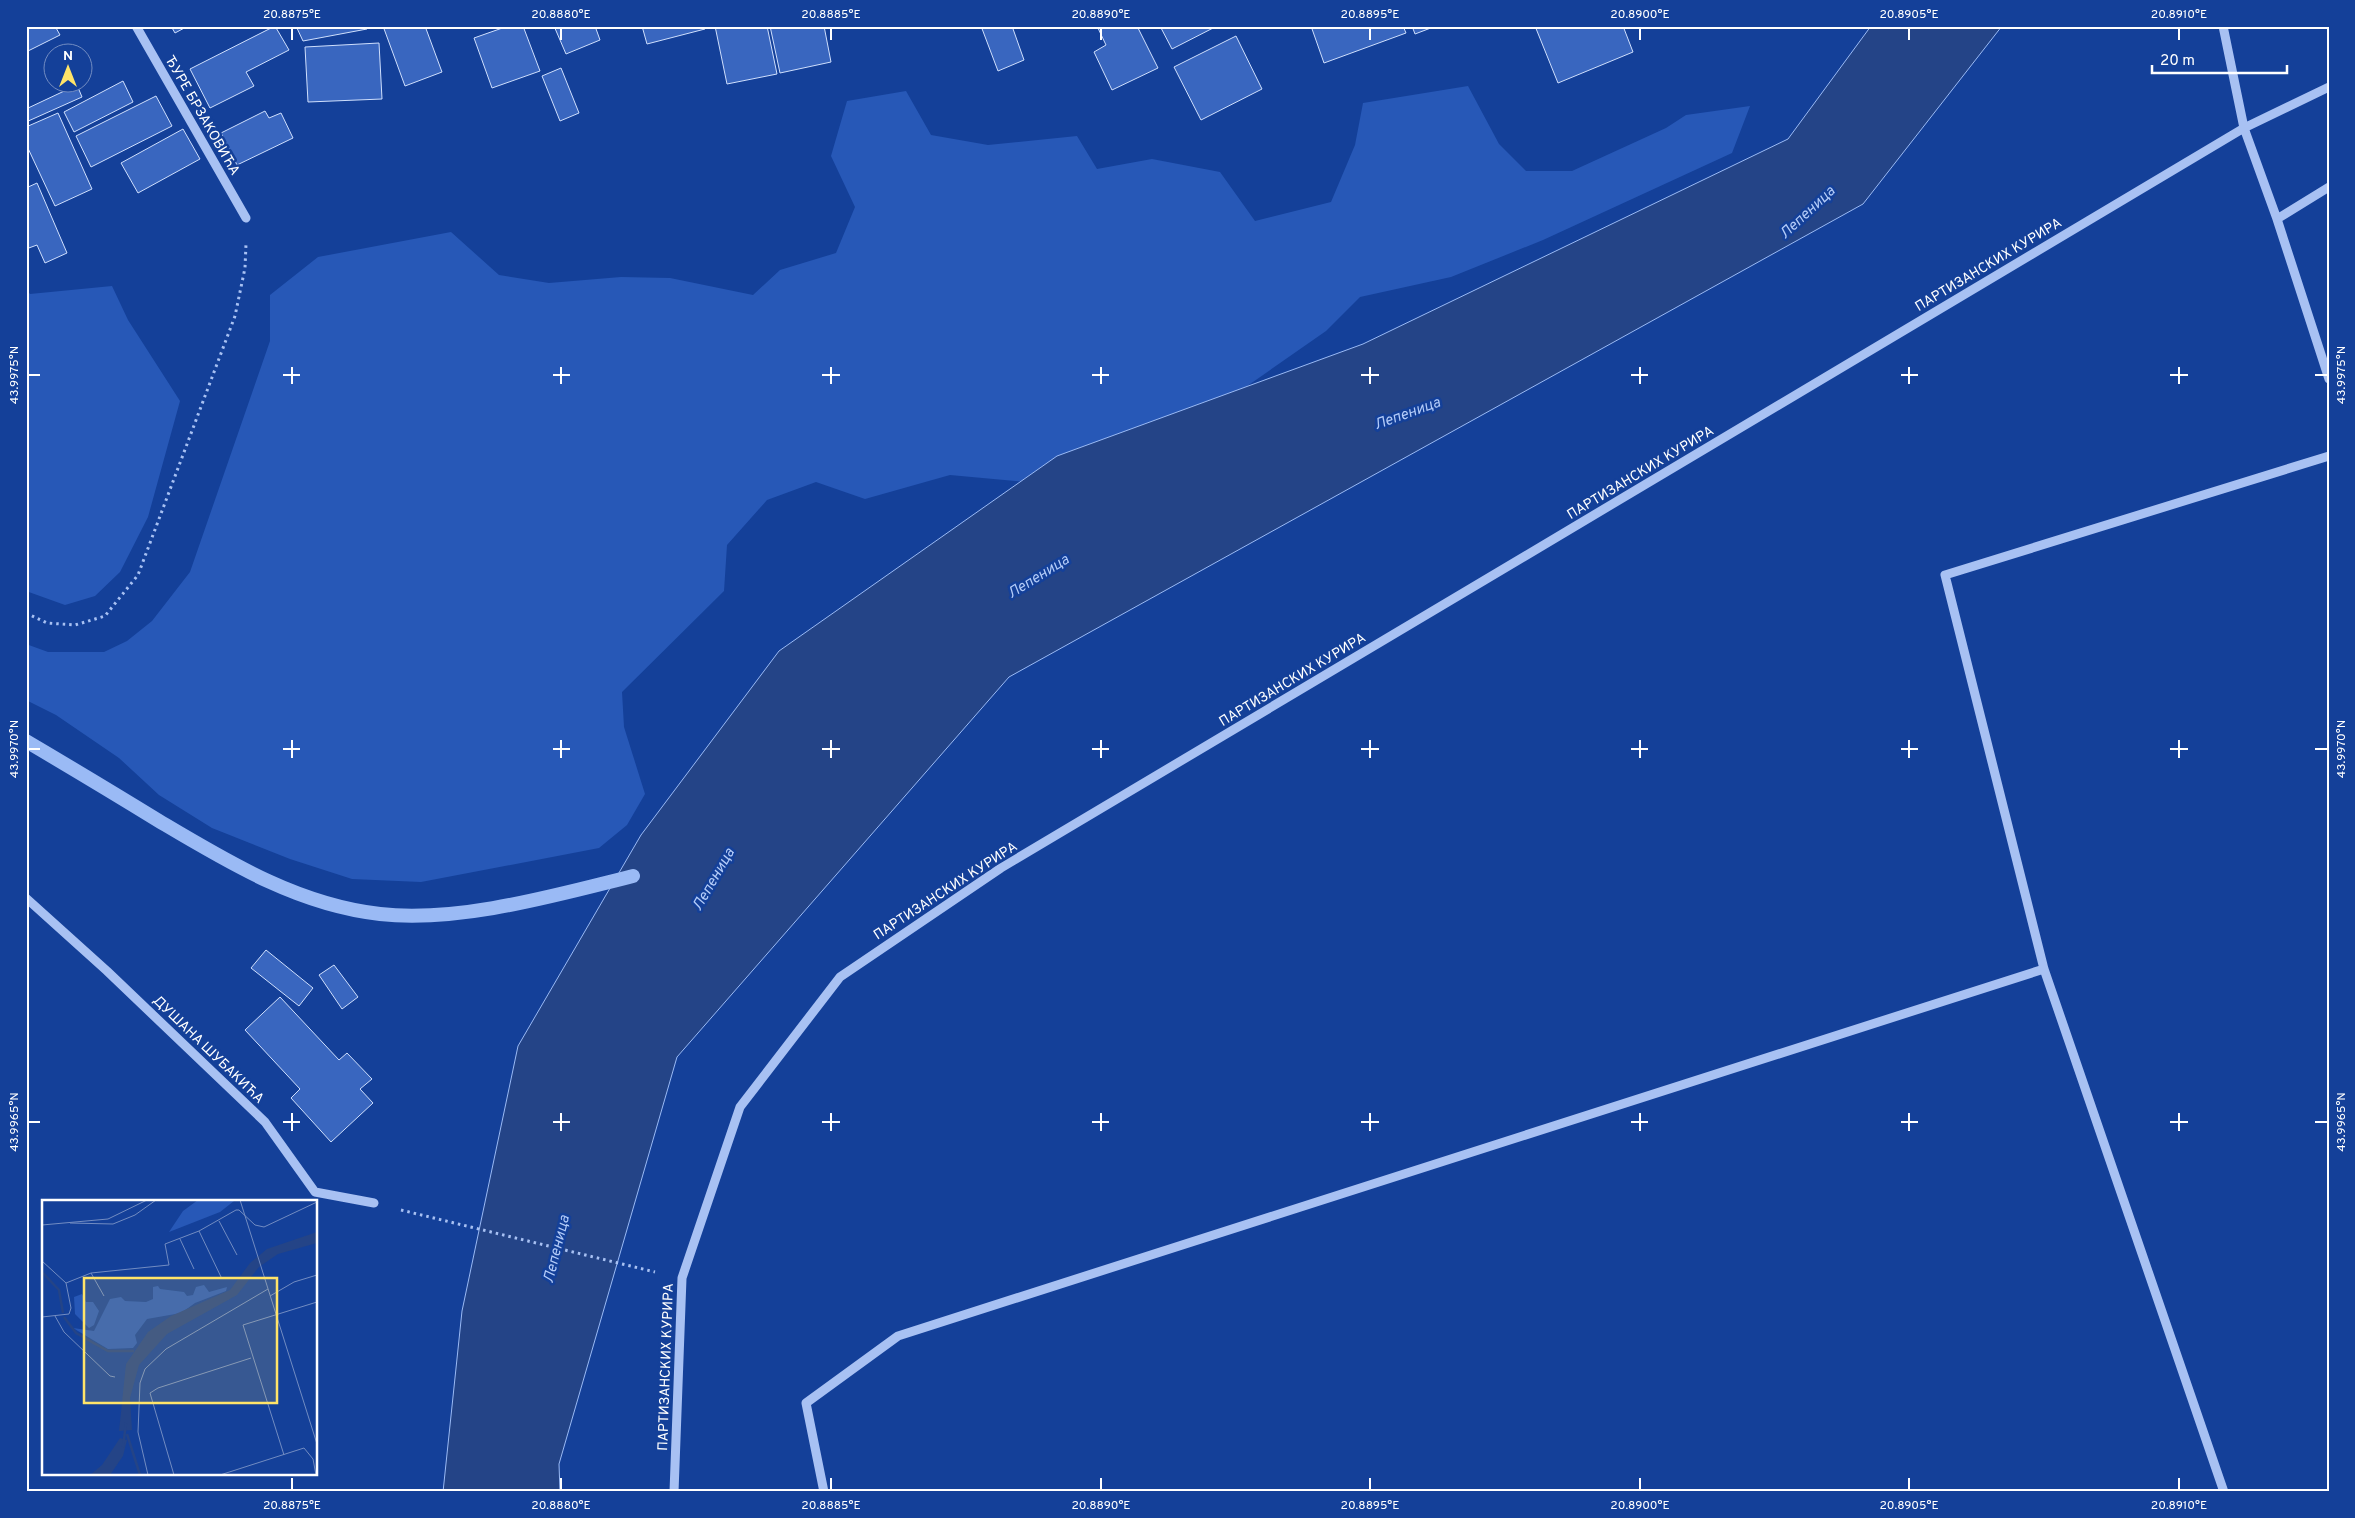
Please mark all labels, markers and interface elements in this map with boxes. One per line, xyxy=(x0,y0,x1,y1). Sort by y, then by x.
text: 20.8875°E xyxy=(263,7,321,23)
text: 20.8880°E xyxy=(531,7,591,23)
text: 20.8885°E xyxy=(801,7,861,23)
text: 20.8890°E xyxy=(1071,7,1131,23)
text: 20.8895°E xyxy=(1341,7,1399,23)
text: 20.8900°E xyxy=(1610,7,1670,23)
text: 20.8905°E xyxy=(1879,7,1939,23)
text: 20.8910°E xyxy=(2151,7,2207,23)
north arrow xyxy=(42,42,92,92)
scale bar xyxy=(2152,42,2288,74)
text: N xyxy=(63,48,73,65)
text: 20 m xyxy=(2160,52,2195,71)
street label: ЂУРЕ БРЗАКОВИЋА xyxy=(160,53,243,179)
water label: Лепеница xyxy=(1776,182,1840,244)
street label: ПАРТИЗАНСКИХ КУРИРА xyxy=(1912,215,2065,316)
text: 43.9975°N xyxy=(7,346,23,404)
text: 43.9975°N xyxy=(2334,346,2350,404)
water label: Лепеница xyxy=(1372,394,1444,435)
street label: ПАРТИЗАНСКИХ КУРИРА xyxy=(1564,423,1717,524)
water label: Лепеница xyxy=(1004,551,1073,604)
street label: ПАРТИЗАНСКИХ КУРИРА xyxy=(1216,630,1369,731)
text: 43.9970°N xyxy=(7,720,23,778)
text: 43.9970°N xyxy=(2334,720,2350,778)
street label: ПАРТИЗАНСКИХ КУРИРА xyxy=(871,838,1021,944)
water label: Лепеница xyxy=(689,845,740,915)
street label: ДУШАНА ШУБАКИЋА xyxy=(149,992,267,1108)
text: 43.9965°N xyxy=(7,1092,23,1152)
text: 43.9965°N xyxy=(2334,1092,2350,1152)
inset map xyxy=(42,1200,318,1476)
water label: Лепеница xyxy=(540,1213,575,1285)
street label: ПАРТИЗАНСКИХ КУРИРА xyxy=(655,1283,678,1451)
text: 20.8875°E xyxy=(263,1498,321,1514)
text: 20.8880°E xyxy=(531,1498,591,1514)
text: 20.8885°E xyxy=(801,1498,861,1514)
text: 20.8890°E xyxy=(1071,1498,1131,1514)
text: 20.8895°E xyxy=(1341,1498,1399,1514)
text: 20.8900°E xyxy=(1610,1498,1670,1514)
text: 20.8905°E xyxy=(1879,1498,1939,1514)
text: 20.8910°E xyxy=(2151,1498,2207,1514)

